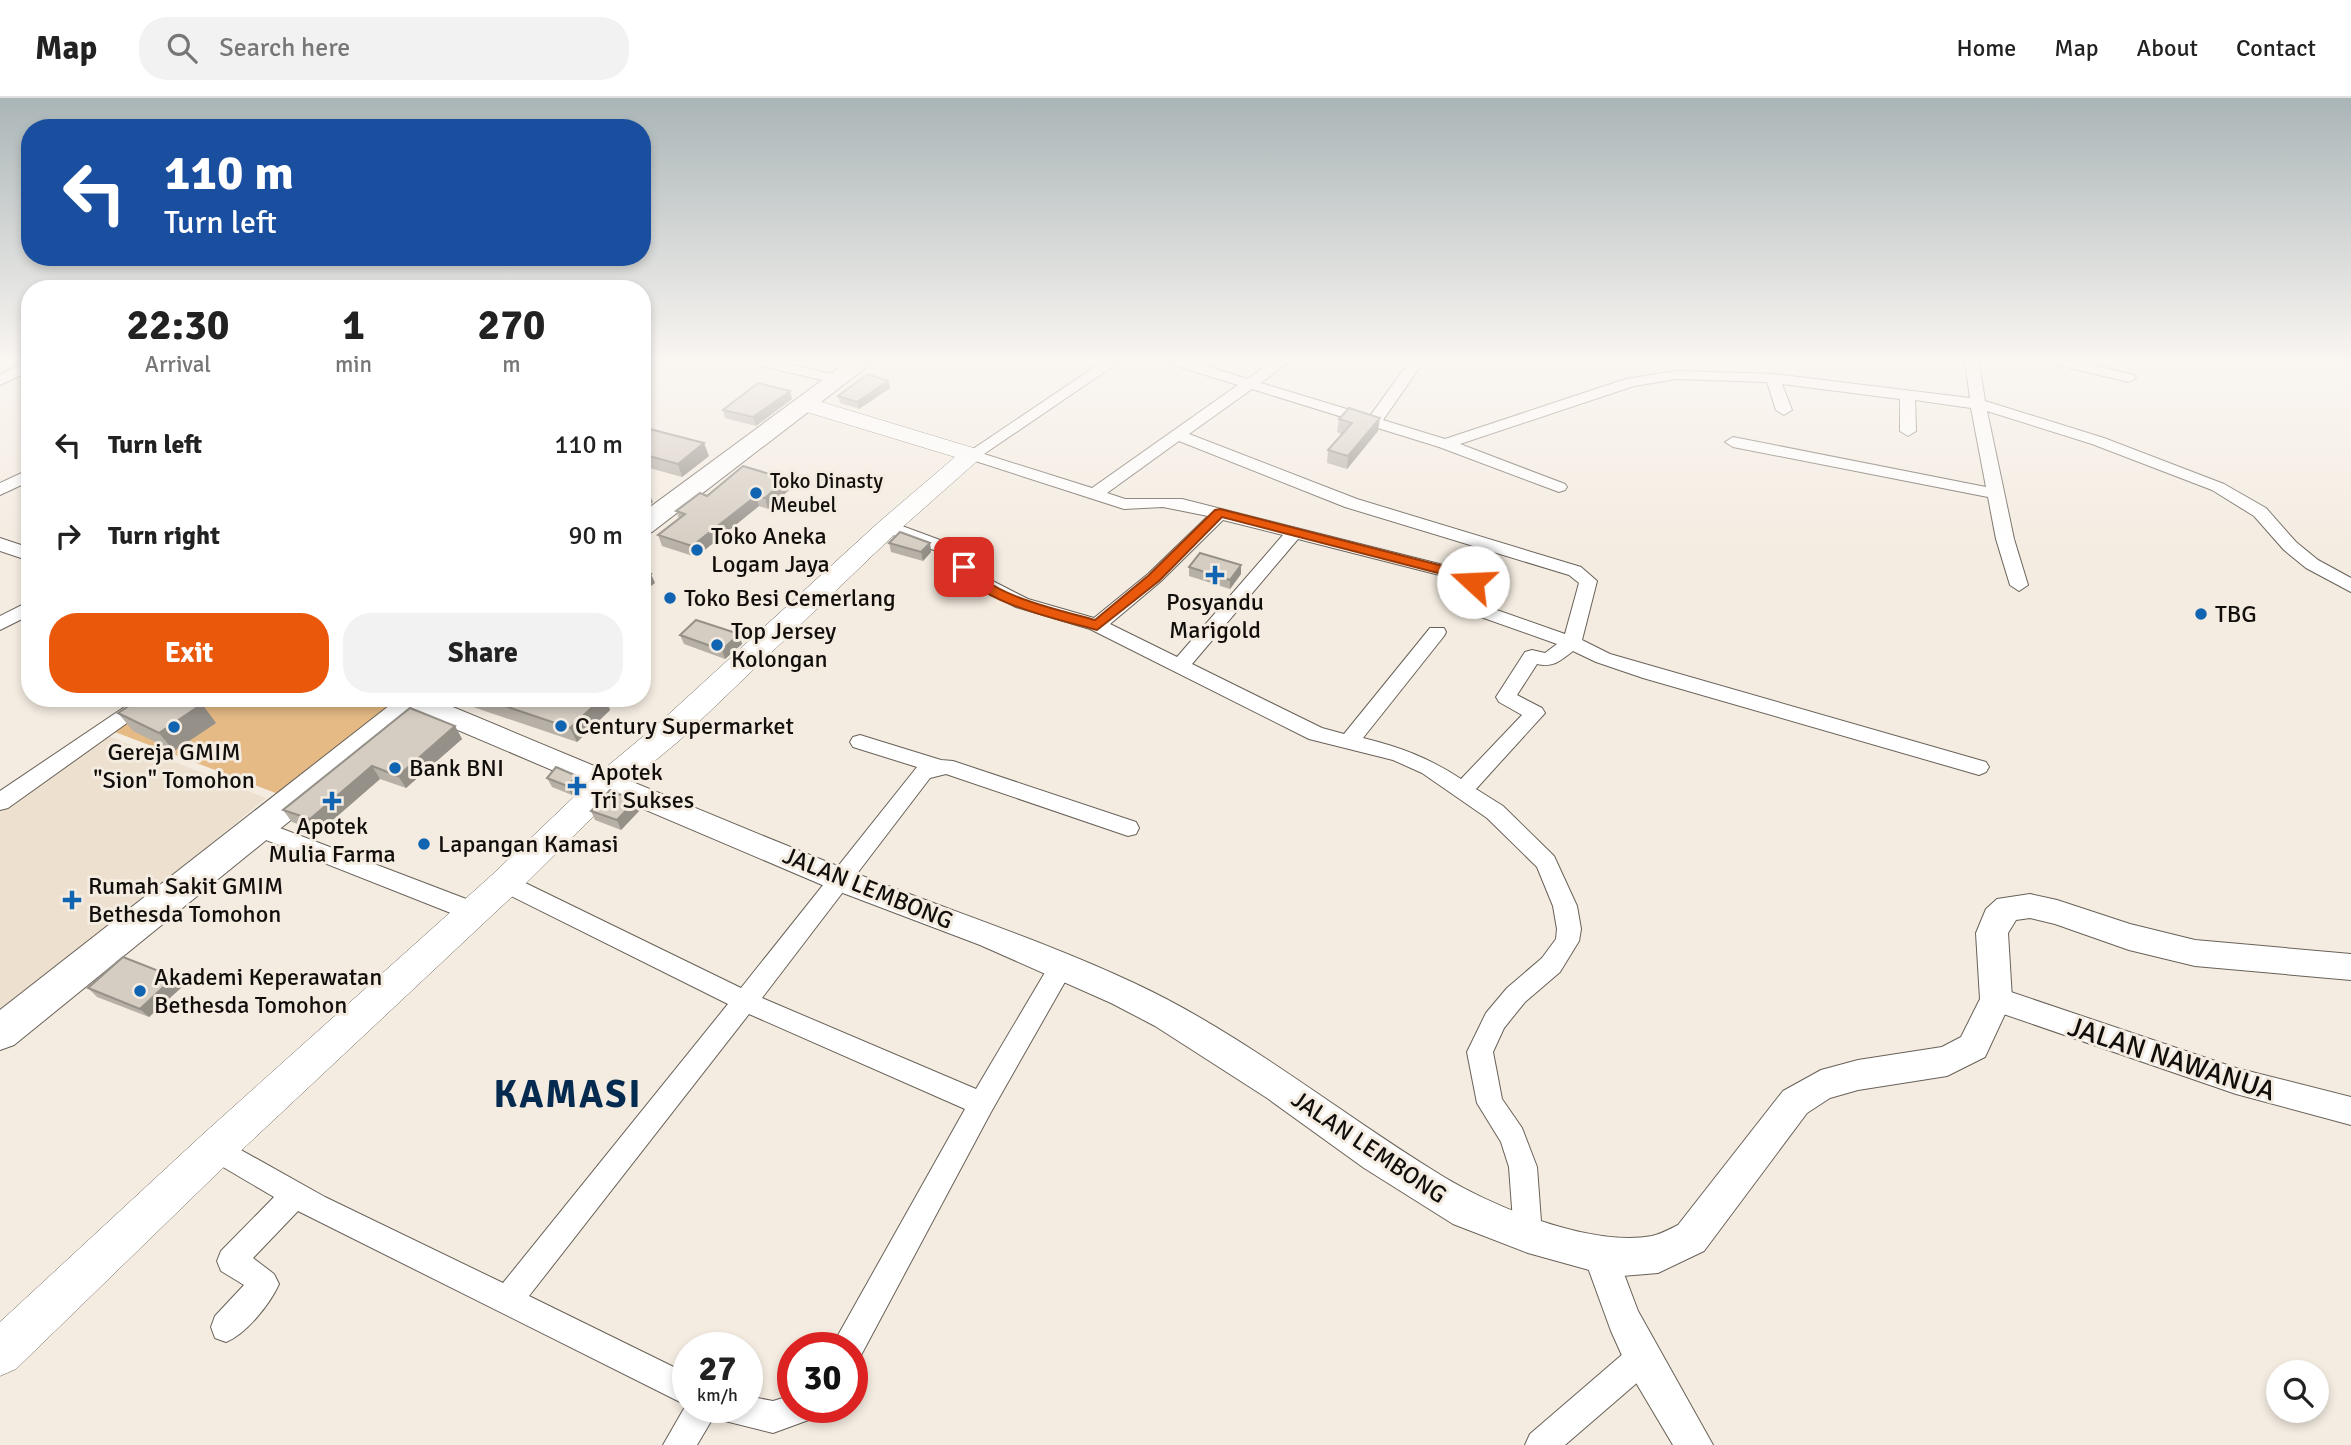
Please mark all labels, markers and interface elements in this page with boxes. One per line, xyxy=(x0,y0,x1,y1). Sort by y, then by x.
search box xyxy=(139,17,629,80)
text: Map xyxy=(35,28,97,69)
icon: search xyxy=(163,29,201,67)
text: Search here xyxy=(219,32,350,64)
text: Home xyxy=(1956,33,2016,63)
text: Map xyxy=(2054,33,2099,63)
text: About xyxy=(2137,33,2198,63)
text: Contact xyxy=(2236,33,2316,63)
text: 110 m xyxy=(164,143,294,203)
icon: left xyxy=(49,147,140,238)
text: Turn left xyxy=(164,203,277,242)
text: 22:30 xyxy=(126,300,230,351)
text: 1 xyxy=(342,300,365,351)
text: 270 xyxy=(477,300,546,351)
text: Arrival xyxy=(145,350,211,379)
text: min xyxy=(335,350,372,379)
text: m xyxy=(502,350,521,379)
icon: left xyxy=(49,426,87,464)
text: Turn left xyxy=(108,429,202,461)
text: 110 m xyxy=(554,429,623,461)
place label: Toko Dinasty Meubel xyxy=(770,468,883,518)
marker: Toko Dinasty Meubel xyxy=(748,485,764,501)
icon: right xyxy=(49,517,87,555)
text: Turn right xyxy=(108,520,220,552)
text: 90 m xyxy=(568,520,623,552)
place label: Toko Aneka Logam Jaya xyxy=(711,521,830,579)
pin xyxy=(934,537,994,597)
marker: Toko Aneka Logam Jaya xyxy=(689,542,705,558)
position arrow xyxy=(1436,545,1510,619)
icon: arrive xyxy=(945,548,983,586)
marker: Posyandu Marigold xyxy=(1205,565,1225,585)
place label: Toko Besi Cemerlang xyxy=(684,583,896,613)
place label: Posyandu Marigold xyxy=(1166,587,1264,645)
marker: Toko Besi Cemerlang xyxy=(662,590,678,606)
place label: TBG xyxy=(2215,599,2257,629)
marker: TBG xyxy=(2193,606,2209,622)
button: Exit xyxy=(49,613,329,693)
button: Share xyxy=(343,613,623,693)
place label: Top Jersey Kolongan xyxy=(731,616,836,674)
marker: Top Jersey Kolongan xyxy=(709,637,725,653)
place label: Century Supermarket xyxy=(575,711,794,741)
marker: Century Supermarket xyxy=(553,718,569,734)
marker: Gereja GMIM "Sion" Tomohon xyxy=(166,719,182,735)
place label: Gereja GMIM "Sion" Tomohon xyxy=(93,737,255,795)
place label: Bank BNI xyxy=(409,753,504,783)
place label: Apotek Tri Sukses xyxy=(591,757,694,815)
marker: Bank BNI xyxy=(387,760,403,776)
marker: Apotek Tri Sukses xyxy=(569,778,585,794)
marker: Apotek Mulia Farma xyxy=(324,793,340,809)
place label: Apotek Mulia Farma xyxy=(268,811,396,869)
place label: Lapangan Kamasi xyxy=(438,829,618,859)
marker: Lapangan Kamasi xyxy=(416,836,432,852)
street label: JALAN LEMBONG xyxy=(779,840,957,936)
place label: Rumah Sakit GMIM Bethesda Tomohon xyxy=(88,871,283,929)
marker: Rumah Sakit GMIM Bethesda Tomohon xyxy=(62,890,82,910)
place label: Akademi Keperawatan Bethesda Tomohon xyxy=(154,962,382,1020)
marker: Akademi Keperawatan Bethesda Tomohon xyxy=(132,983,148,999)
street label: JALAN NAWANUA xyxy=(2064,1009,2280,1108)
district label: KAMASI xyxy=(494,1071,642,1118)
street label: JALAN LEMBONG xyxy=(1286,1084,1452,1210)
speed limit sign: 30 xyxy=(777,1332,868,1423)
text: 27 xyxy=(699,1347,736,1390)
map controls xyxy=(2266,1360,2329,1423)
button: search xyxy=(2266,1360,2329,1423)
text: km/h xyxy=(697,1384,738,1406)

